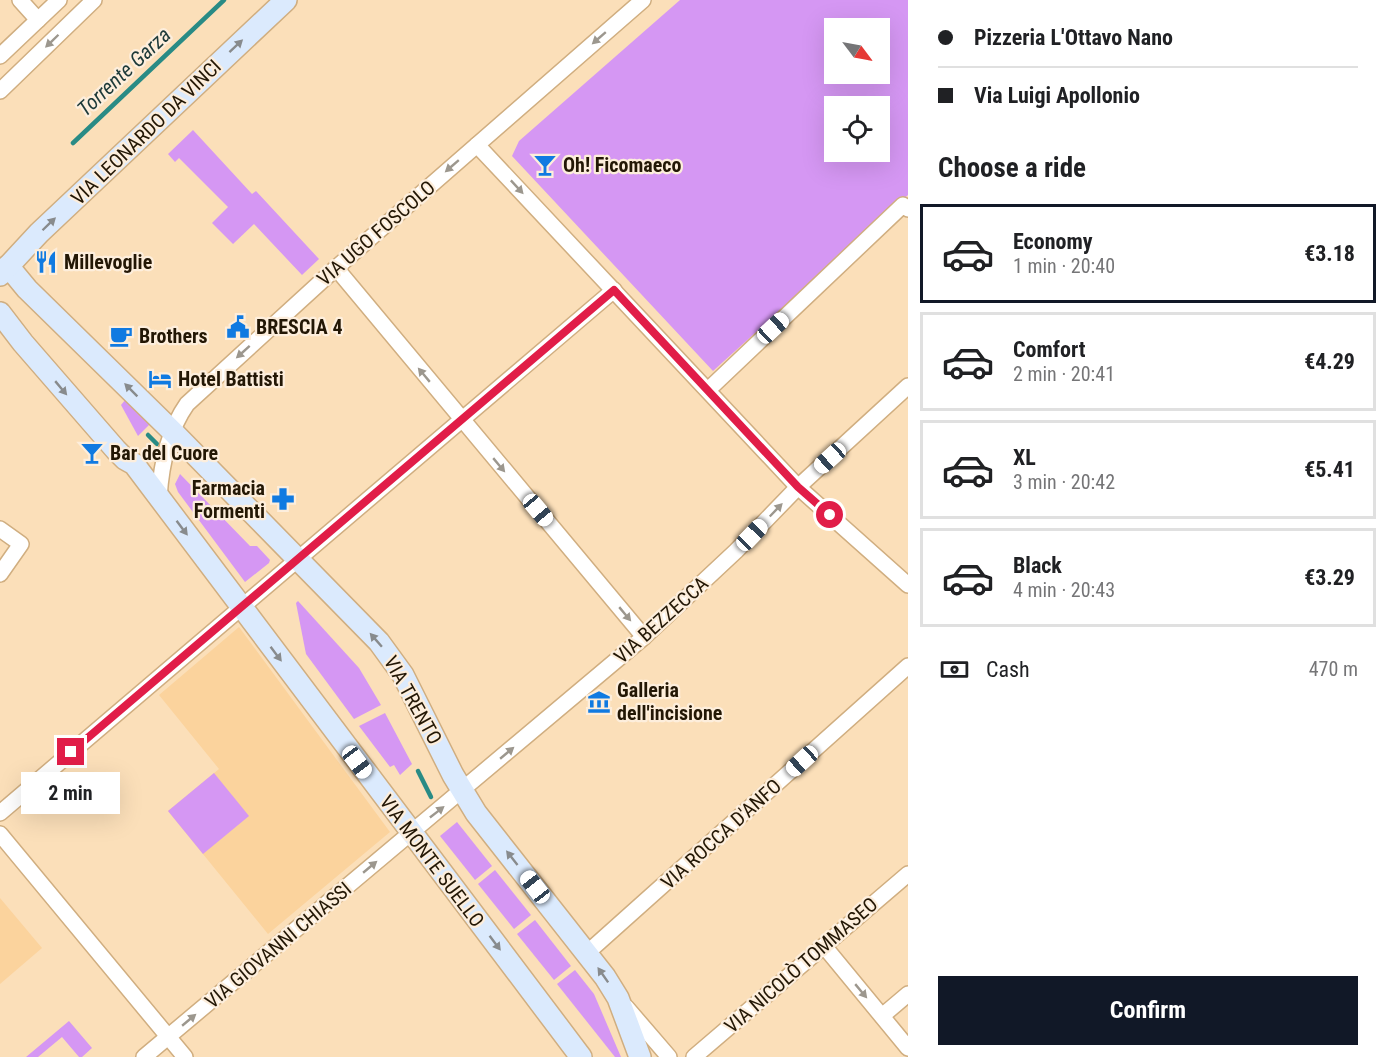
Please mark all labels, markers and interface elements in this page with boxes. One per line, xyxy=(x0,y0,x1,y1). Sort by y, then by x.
north arrow xyxy=(824,18,890,84)
map controls xyxy=(824,18,890,162)
water label: Torrente Garza xyxy=(72,23,176,121)
text: Pizzeria L'Ottavo Nano xyxy=(974,25,1173,50)
one-way arrow xyxy=(592,31,607,44)
one-way arrow xyxy=(46,33,60,47)
one-way arrow xyxy=(228,40,243,53)
street label: VIA LEONARDO DA VINCI xyxy=(66,54,226,210)
text: Via Luigi Apollonio xyxy=(974,83,1140,108)
button: locate xyxy=(824,96,890,162)
bar icon: Oh! Ficomaeco xyxy=(532,152,558,178)
text: Choose a ride xyxy=(938,152,1086,184)
place label: Oh! Ficomaeco xyxy=(563,153,681,177)
one-way arrow xyxy=(444,160,460,173)
street label: VIA UGO FOSCOLO xyxy=(312,175,440,291)
one-way arrow xyxy=(510,180,524,195)
one-way arrow xyxy=(42,217,56,231)
icon: car xyxy=(941,227,995,281)
text: Economy xyxy=(1013,229,1093,254)
text: €3.18 xyxy=(1304,241,1355,266)
restaurant icon: Millevoglie xyxy=(33,249,59,275)
place label: Millevoglie xyxy=(64,250,152,274)
text: 1 min · 20:40 xyxy=(1013,254,1115,278)
car xyxy=(754,309,792,347)
public building icon: BRESCIA 4 xyxy=(225,314,251,340)
place label: BRESCIA 4 xyxy=(256,315,343,339)
cafe icon: Brothers xyxy=(108,323,134,349)
place label: Brothers xyxy=(139,324,208,348)
icon: car xyxy=(941,335,995,389)
text: Comfort xyxy=(1013,337,1086,362)
one-way arrow xyxy=(236,345,251,359)
text: €4.29 xyxy=(1304,349,1355,374)
text: 2 min · 20:41 xyxy=(1013,362,1115,386)
hotel icon: Hotel Battisti xyxy=(147,366,173,392)
place label: Hotel Battisti xyxy=(178,367,284,391)
one-way arrow xyxy=(418,367,431,383)
one-way arrow xyxy=(55,380,68,396)
one-way arrow xyxy=(124,384,138,398)
car xyxy=(811,439,849,477)
bar icon: Bar del Cuore xyxy=(79,440,105,466)
place label: Bar del Cuore xyxy=(110,441,218,465)
icon: car xyxy=(941,443,995,497)
text: XL xyxy=(1013,445,1036,470)
one-way arrow xyxy=(493,457,506,473)
text: €5.41 xyxy=(1304,457,1355,482)
text: 3 min · 20:42 xyxy=(1013,470,1115,494)
place label: Farmacia Formenti xyxy=(192,476,265,523)
pharmacy icon: Farmacia Formenti xyxy=(270,486,296,512)
car xyxy=(520,490,556,530)
route start xyxy=(816,501,843,528)
one-way arrow xyxy=(769,502,783,517)
car xyxy=(733,516,771,554)
one-way arrow xyxy=(175,520,188,536)
icon: car xyxy=(941,551,995,605)
text: Black xyxy=(1013,553,1062,578)
text: €3.29 xyxy=(1304,565,1355,590)
street label: VIA BEZZECCA xyxy=(609,571,713,669)
text: 4 min · 20:43 xyxy=(1013,578,1115,602)
one-way arrow xyxy=(618,606,631,622)
one-way arrow xyxy=(370,633,383,648)
one-way arrow xyxy=(269,646,281,661)
street label: VIA TRENTO xyxy=(379,652,447,748)
icon: cash xyxy=(938,653,971,686)
text: Cash xyxy=(986,657,1030,682)
text: 470 m xyxy=(1309,657,1358,681)
place label: Galleria dell'incisione xyxy=(617,678,722,725)
museum icon: Galleria dell'incisione xyxy=(586,689,612,715)
route end xyxy=(57,738,84,765)
car xyxy=(339,742,375,782)
car xyxy=(783,742,821,780)
one-way arrow xyxy=(499,747,514,760)
callout: 2 min xyxy=(22,773,121,815)
street label: VIA ROCCA D'ANFO xyxy=(656,774,786,894)
text: 2 min xyxy=(48,781,93,805)
street label: VIA MONTE SUELLO xyxy=(375,790,489,932)
one-way arrow xyxy=(429,806,444,818)
one-way arrow xyxy=(505,850,518,866)
one-way arrow xyxy=(362,861,377,874)
car xyxy=(517,867,553,907)
street label: VIA GIOVANNI CHIASSI xyxy=(200,877,356,1013)
street label: VIA NICOLÒ TOMMASEO xyxy=(720,892,882,1038)
one-way arrow xyxy=(488,936,500,951)
one-way arrow xyxy=(597,968,609,984)
button: Confirm xyxy=(938,976,1358,1045)
one-way arrow xyxy=(855,983,868,999)
one-way arrow xyxy=(181,1013,197,1026)

